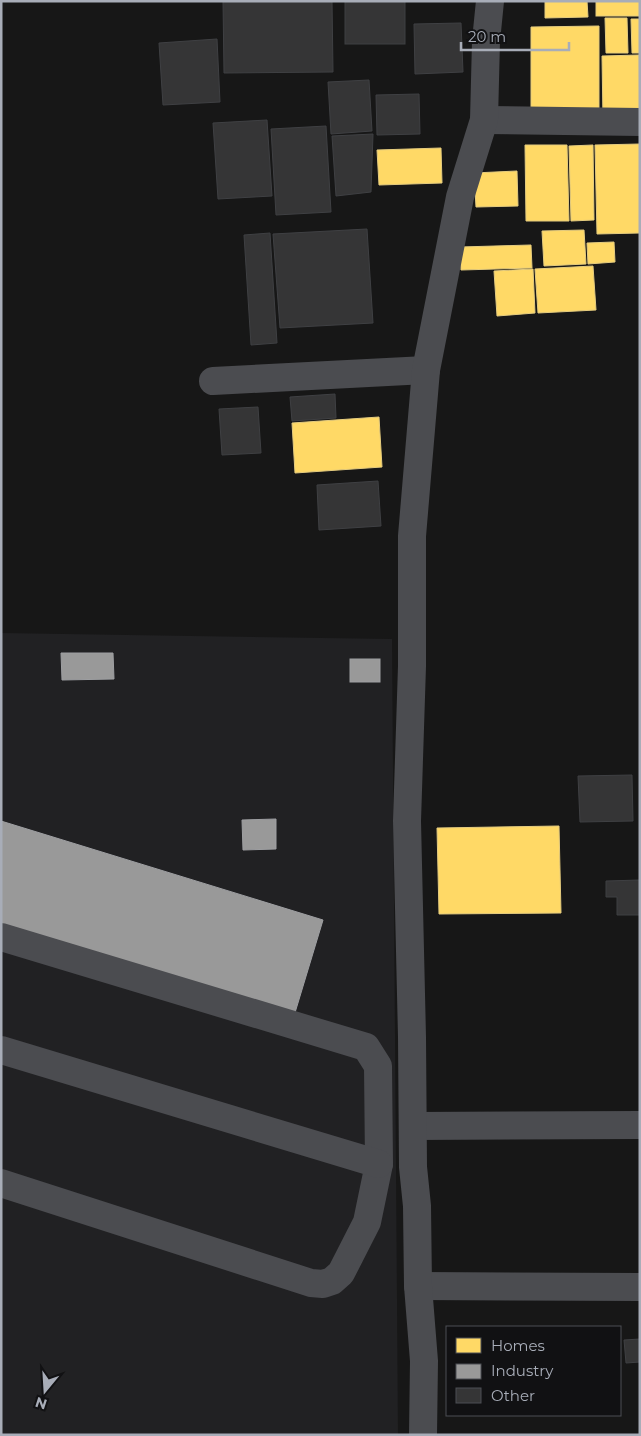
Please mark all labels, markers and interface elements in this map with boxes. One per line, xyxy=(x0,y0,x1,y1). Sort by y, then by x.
scale bar xyxy=(461,20,568,52)
text: 20 m xyxy=(468,27,506,46)
legend xyxy=(446,1326,621,1416)
text: Homes xyxy=(491,1336,545,1355)
text: Industry xyxy=(491,1361,554,1380)
north arrow xyxy=(20,1366,70,1416)
text: Other xyxy=(491,1386,535,1405)
text: N xyxy=(33,1393,49,1414)

